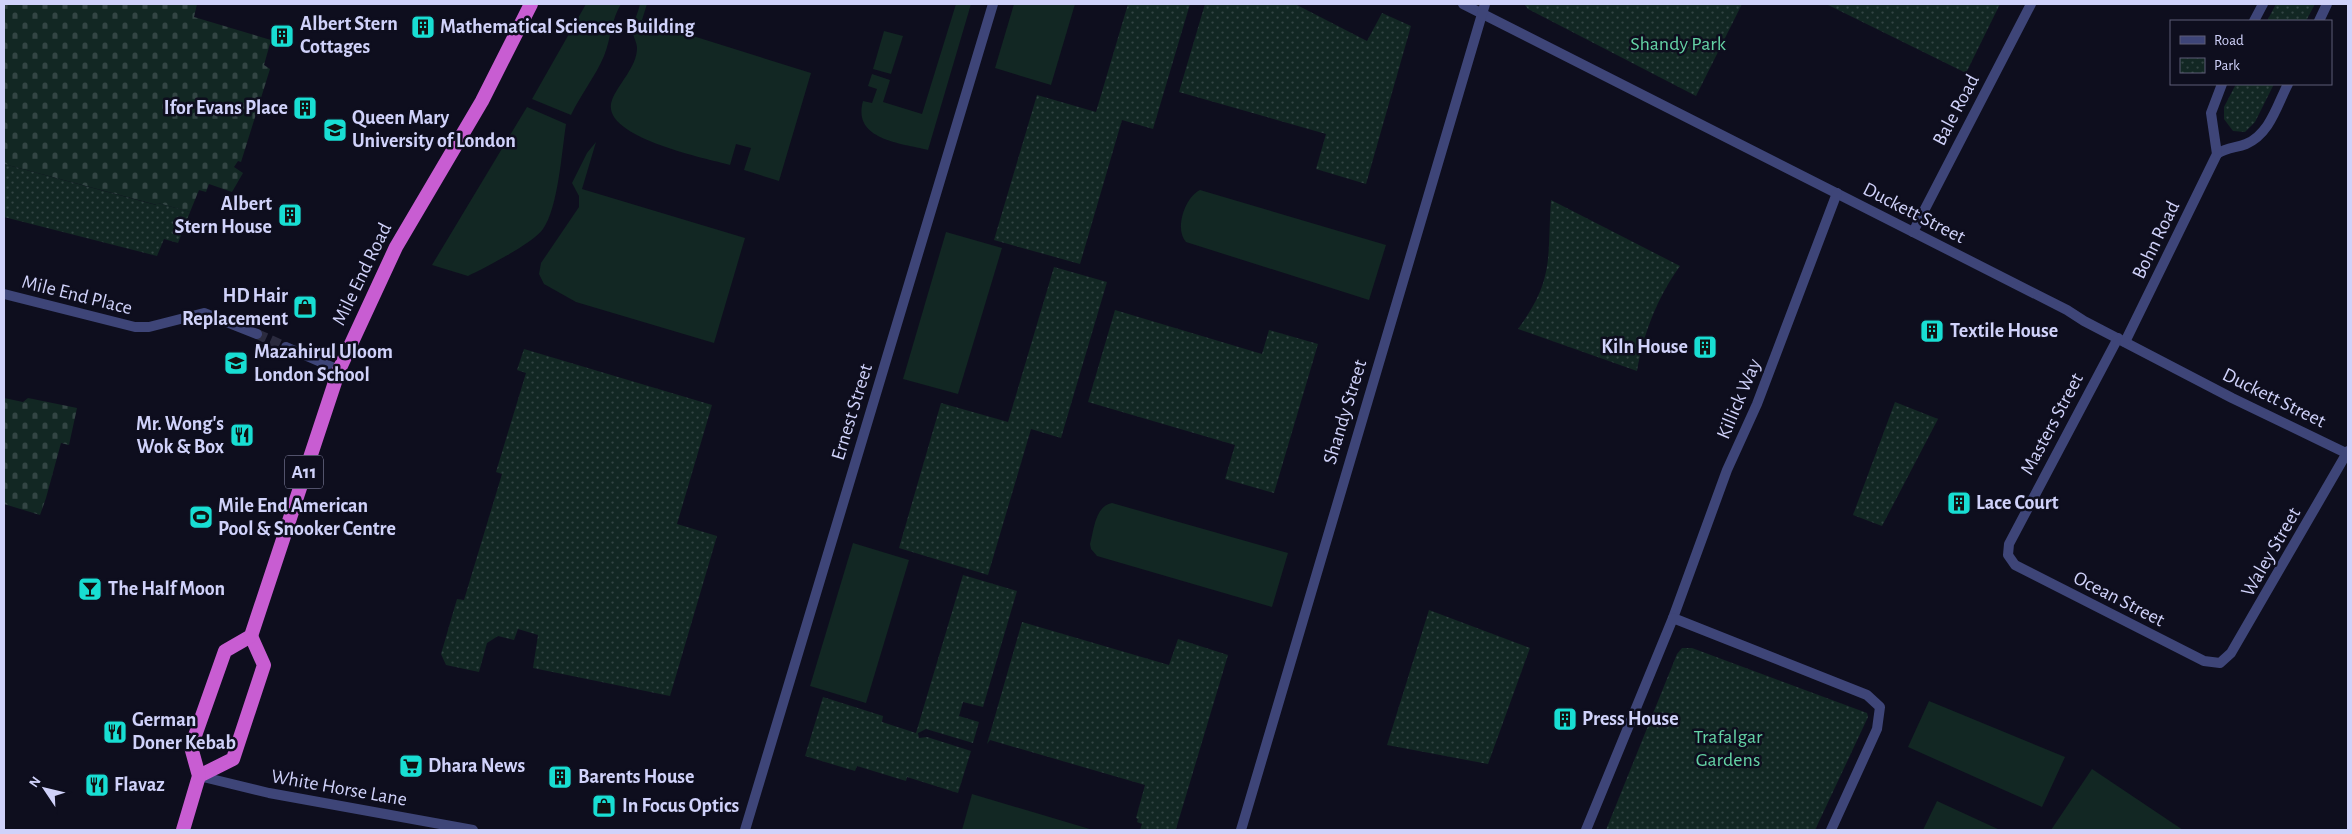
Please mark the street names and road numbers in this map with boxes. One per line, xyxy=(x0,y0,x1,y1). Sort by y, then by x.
street label: Bale Road xyxy=(1929,71,1983,149)
street label: Duckett Street xyxy=(1860,179,1969,248)
street label: Bohn Road xyxy=(2129,198,2183,282)
street label: Mile End Road xyxy=(329,220,395,328)
street label: Mile End Place xyxy=(20,272,134,318)
street label: Killick Way xyxy=(1713,356,1765,442)
street label: Shandy Street xyxy=(1320,357,1371,467)
street label: Ernest Street xyxy=(828,361,876,463)
street label: Duckett Street xyxy=(2219,364,2329,432)
street label: Masters Street xyxy=(2017,369,2087,478)
road number: A11 xyxy=(285,456,323,488)
street label: Waley Street xyxy=(2238,504,2305,600)
street label: Ocean Street xyxy=(2070,568,2168,631)
street label: White Horse Lane xyxy=(269,766,409,810)

